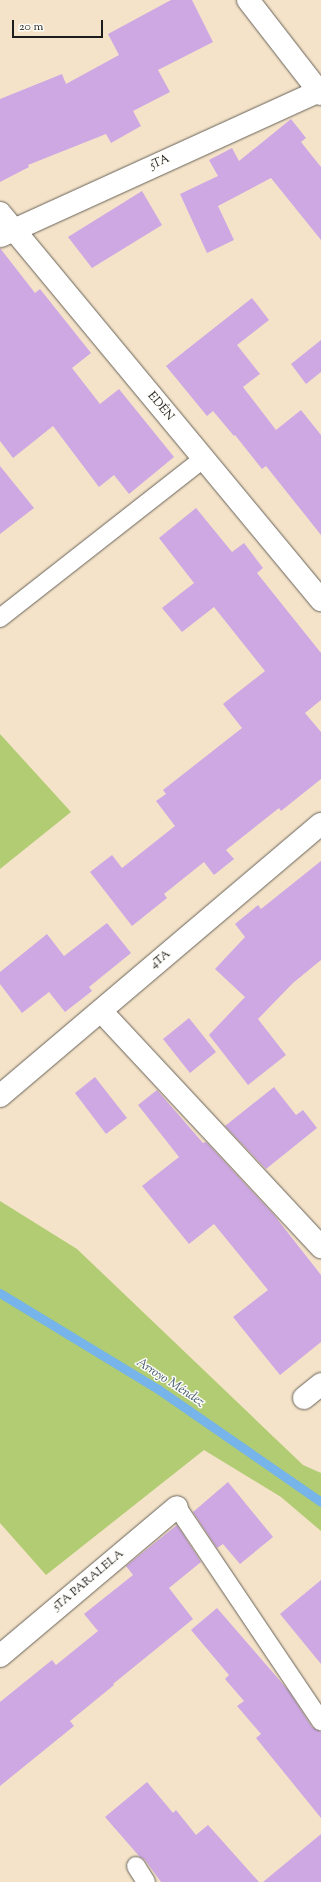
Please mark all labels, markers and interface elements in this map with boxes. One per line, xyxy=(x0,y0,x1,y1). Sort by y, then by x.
scale bar xyxy=(14,12,105,38)
text: 20 m xyxy=(19,18,43,36)
street label: 5TA xyxy=(148,152,172,174)
street label: EDÉN xyxy=(144,390,176,424)
street label: 4TA xyxy=(148,947,174,973)
water label: Arroyo Méndez xyxy=(133,1355,207,1411)
street label: 5TA PARALELA xyxy=(51,1547,127,1615)

